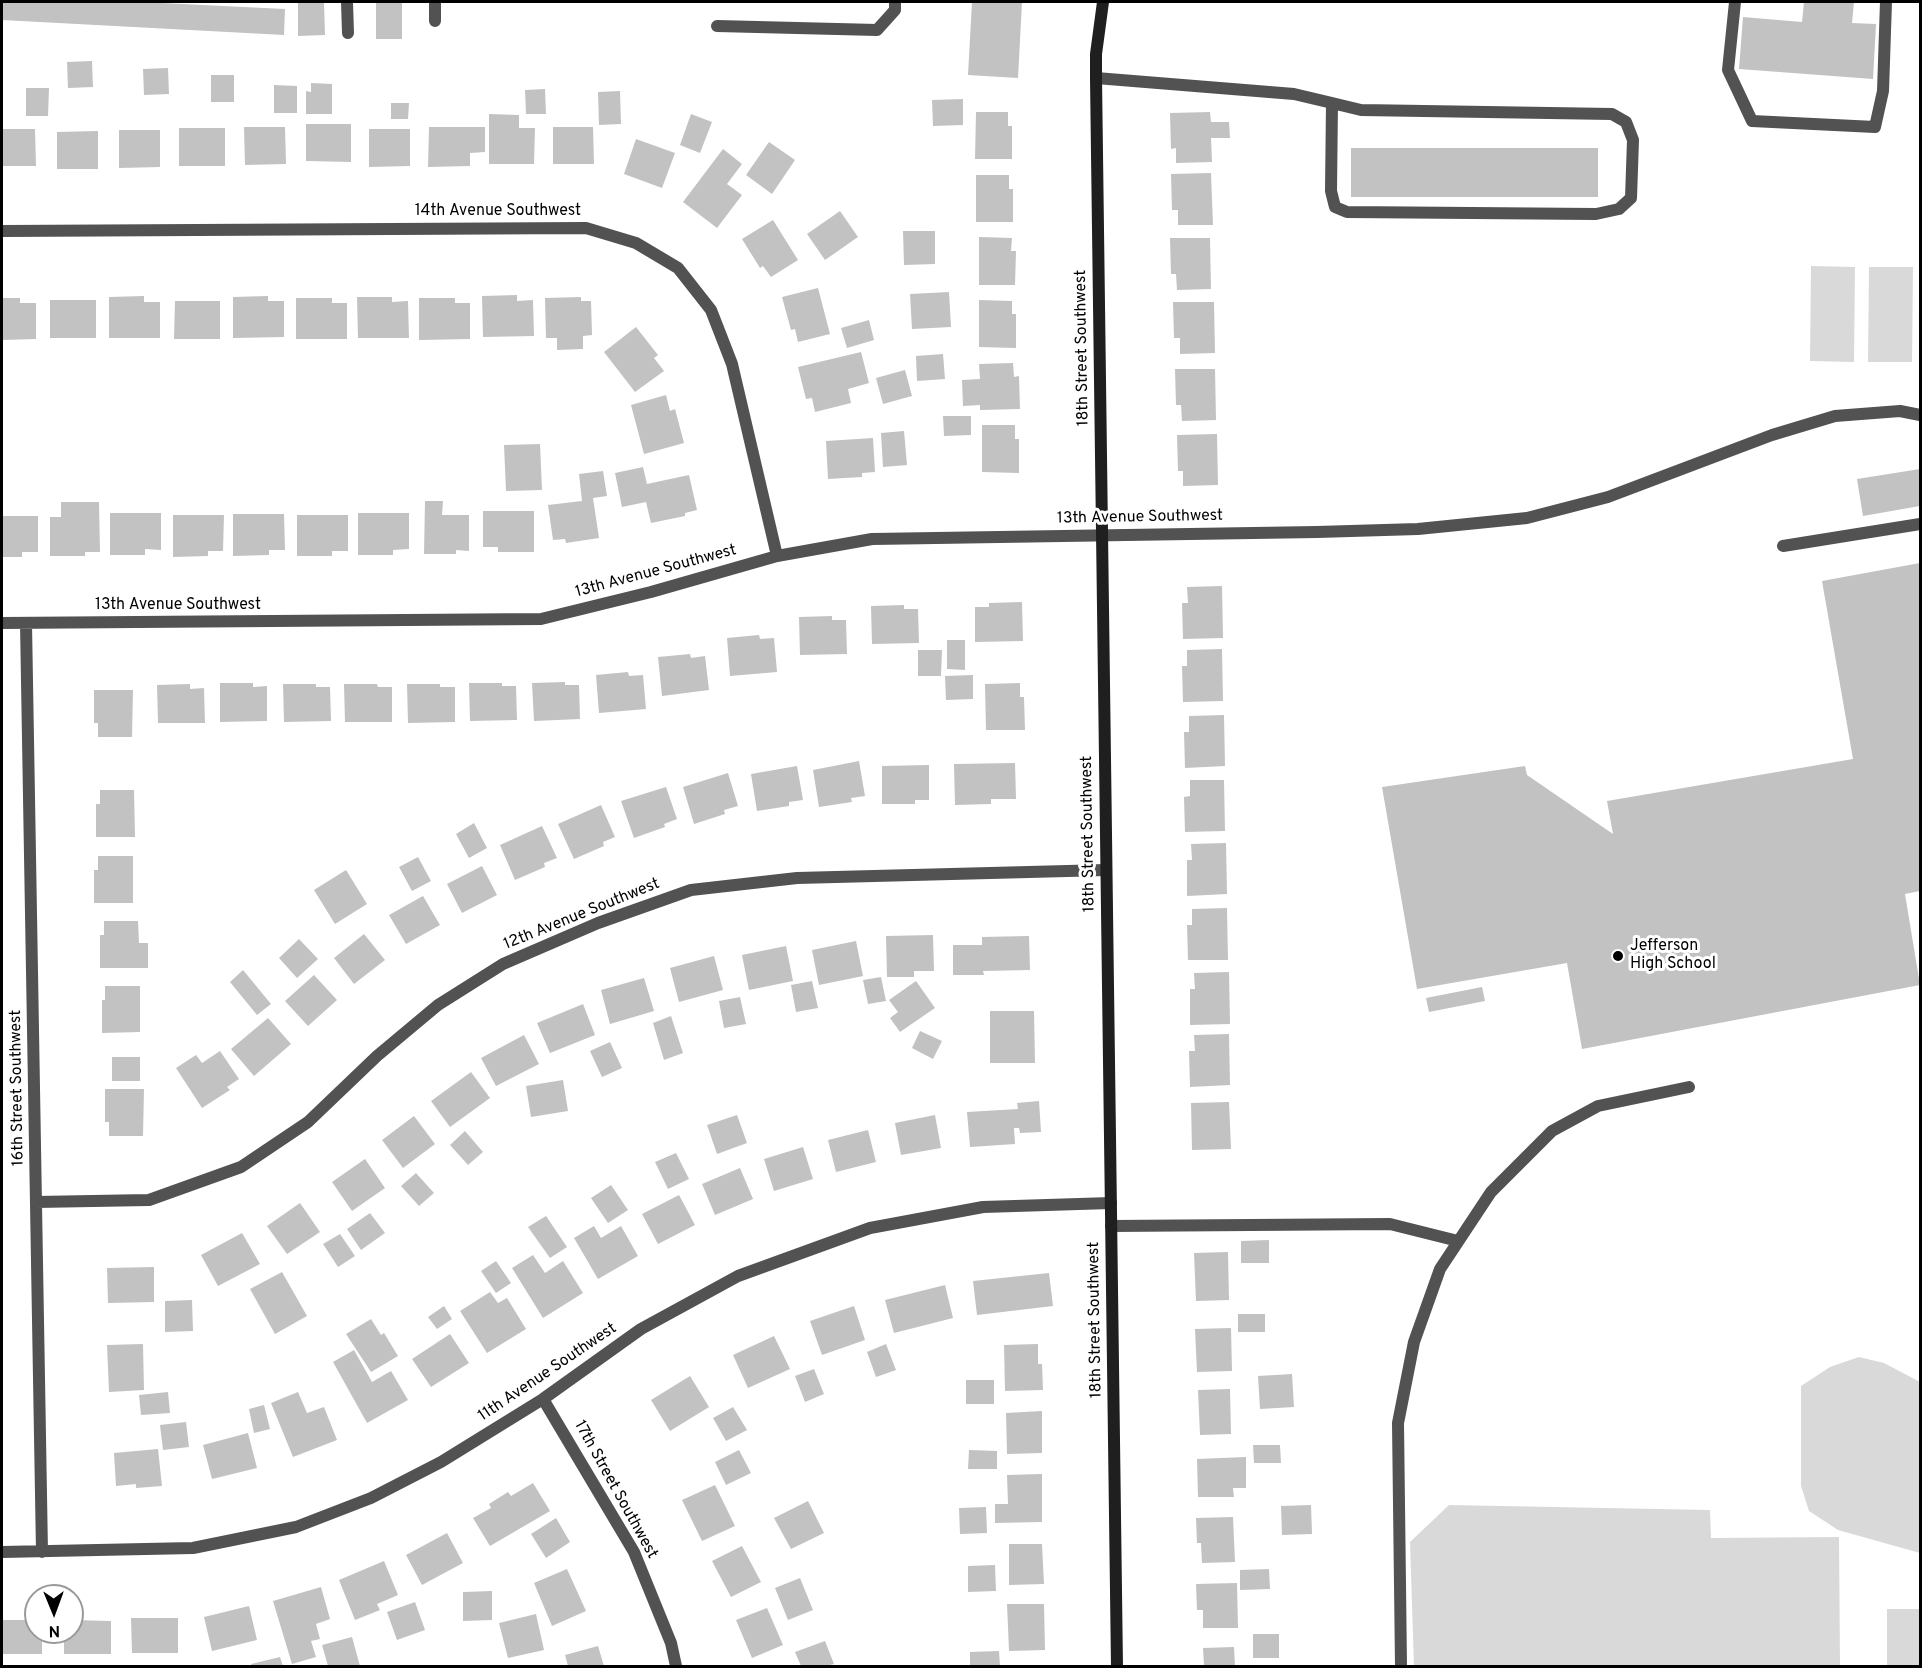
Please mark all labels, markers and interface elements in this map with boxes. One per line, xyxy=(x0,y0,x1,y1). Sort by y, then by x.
street label: 14th Avenue Southwest xyxy=(415,202,581,222)
street label: 18th Street Southwest xyxy=(1072,270,1094,426)
street label: 13th Avenue Southwest xyxy=(1057,507,1223,529)
street label: 13th Avenue Southwest xyxy=(573,541,739,603)
street label: 13th Avenue Southwest xyxy=(95,596,261,616)
street label: 18th Street Southwest xyxy=(1078,756,1100,912)
street label: 12th Avenue Southwest xyxy=(501,875,663,955)
place label: Jefferson High School xyxy=(1630,937,1716,975)
marker: Jefferson High School xyxy=(1611,949,1625,963)
street label: 16th Street Southwest xyxy=(7,1009,29,1167)
street label: 18th Street Southwest xyxy=(1085,1242,1107,1398)
street label: 11th Avenue Southwest xyxy=(475,1320,621,1426)
street label: 17th Street Southwest xyxy=(569,1418,661,1562)
north arrow xyxy=(24,1584,84,1644)
text: N xyxy=(48,1620,60,1640)

